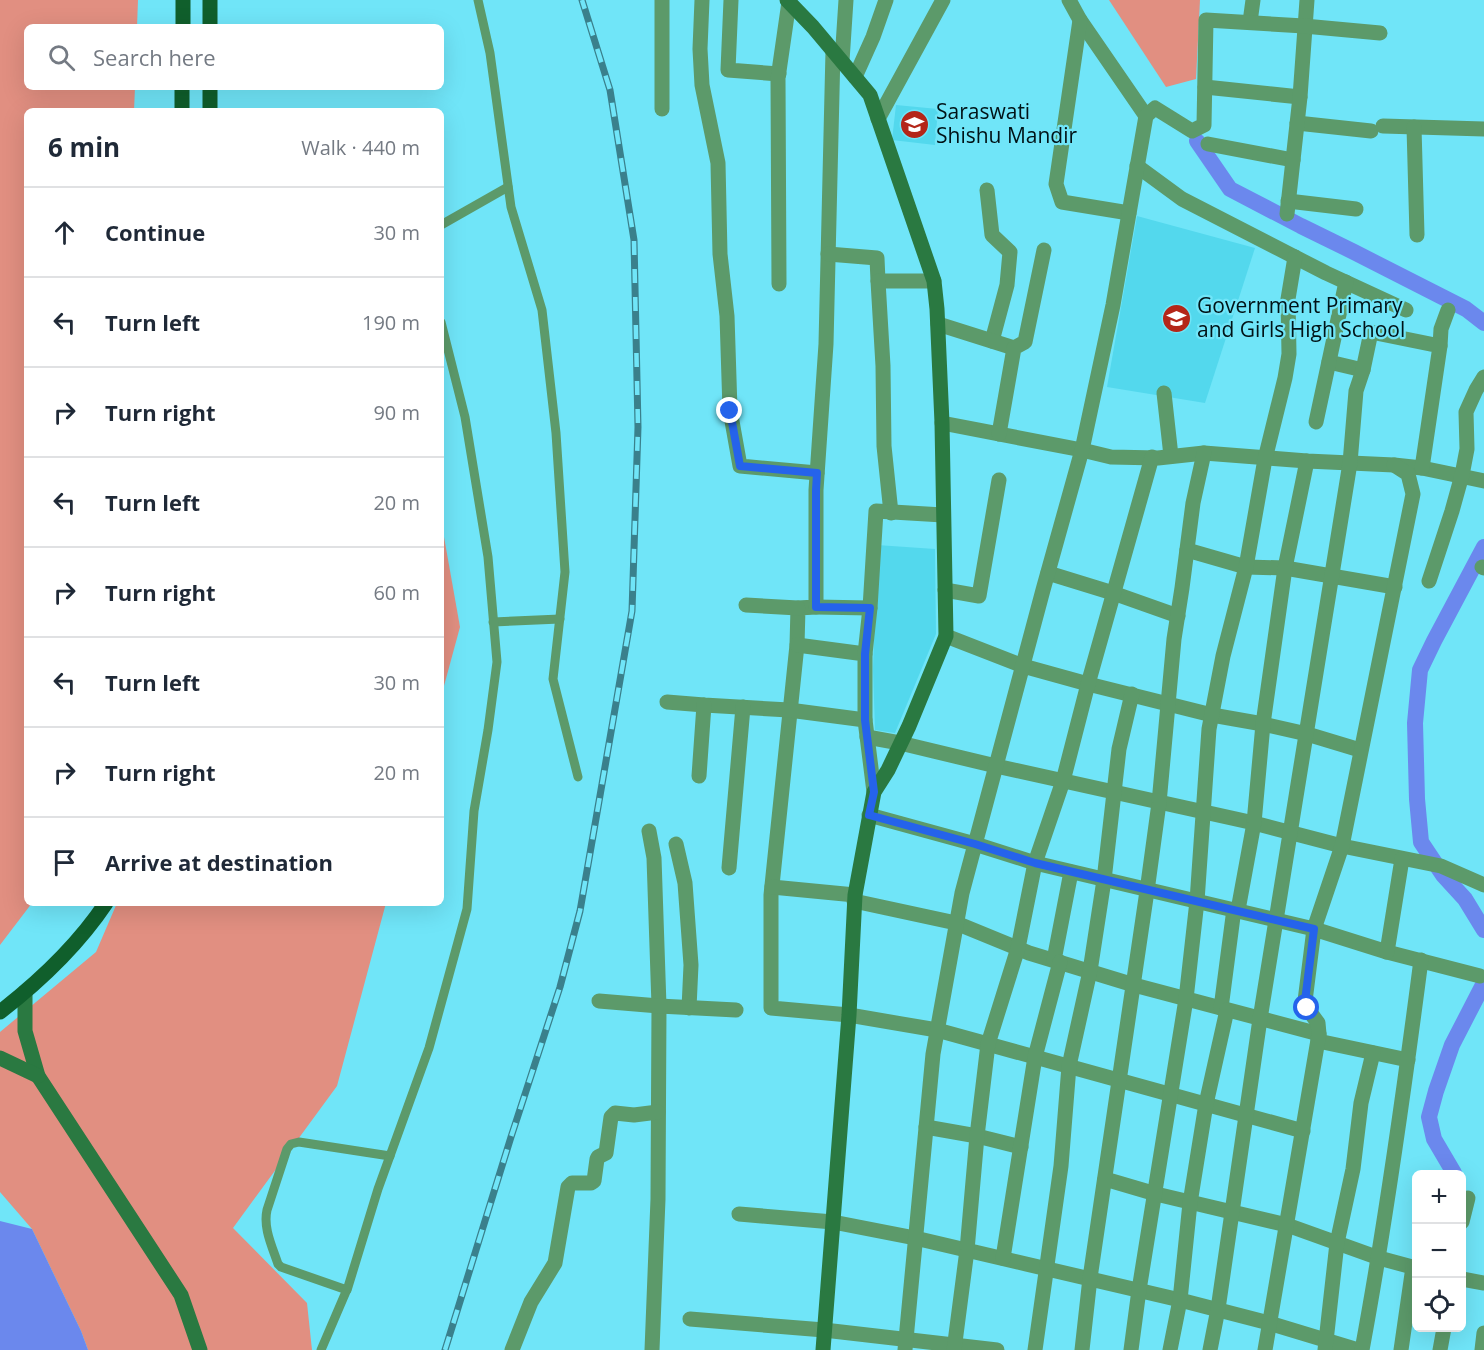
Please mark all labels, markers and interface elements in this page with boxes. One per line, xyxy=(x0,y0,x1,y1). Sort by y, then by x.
search box xyxy=(24,24,444,90)
icon: search xyxy=(45,41,78,74)
text: Search here xyxy=(93,42,216,72)
place label: Saraswati Shishu Mandir xyxy=(936,97,1078,149)
school or university icon: Saraswati Shishu Mandir xyxy=(899,108,931,140)
text: 6 min xyxy=(48,129,120,165)
text: Walk · 440 m xyxy=(301,134,420,161)
icon: ahead xyxy=(48,216,81,249)
text: Continue xyxy=(105,217,205,247)
text: 30 m xyxy=(373,219,420,246)
place label: Government Primary and Girls High School xyxy=(1197,291,1405,343)
school or university icon: Government Primary and Girls High School xyxy=(1160,302,1192,334)
icon: left xyxy=(48,306,81,339)
text: Turn left xyxy=(105,307,200,337)
text: 190 m xyxy=(362,309,420,336)
icon: right xyxy=(48,396,81,429)
text: Turn right xyxy=(105,397,216,427)
route end xyxy=(716,397,742,423)
text: 90 m xyxy=(373,399,420,426)
icon: left xyxy=(48,486,81,519)
text: Turn left xyxy=(105,487,200,517)
text: 20 m xyxy=(373,489,420,516)
icon: right xyxy=(48,576,81,609)
text: Turn right xyxy=(105,577,216,607)
text: 60 m xyxy=(373,579,420,606)
icon: left xyxy=(48,666,81,699)
text: Turn left xyxy=(105,667,200,697)
text: 30 m xyxy=(373,669,420,696)
icon: right xyxy=(48,756,81,789)
text: Turn right xyxy=(105,757,216,787)
text: 20 m xyxy=(373,759,420,786)
icon: arrive xyxy=(48,846,81,879)
text: Arrive at destination xyxy=(105,847,333,877)
route start xyxy=(1293,994,1319,1020)
map controls xyxy=(1412,1170,1466,1332)
button: + xyxy=(1412,1170,1466,1224)
button: − xyxy=(1412,1224,1466,1278)
button: locate xyxy=(1412,1278,1466,1332)

